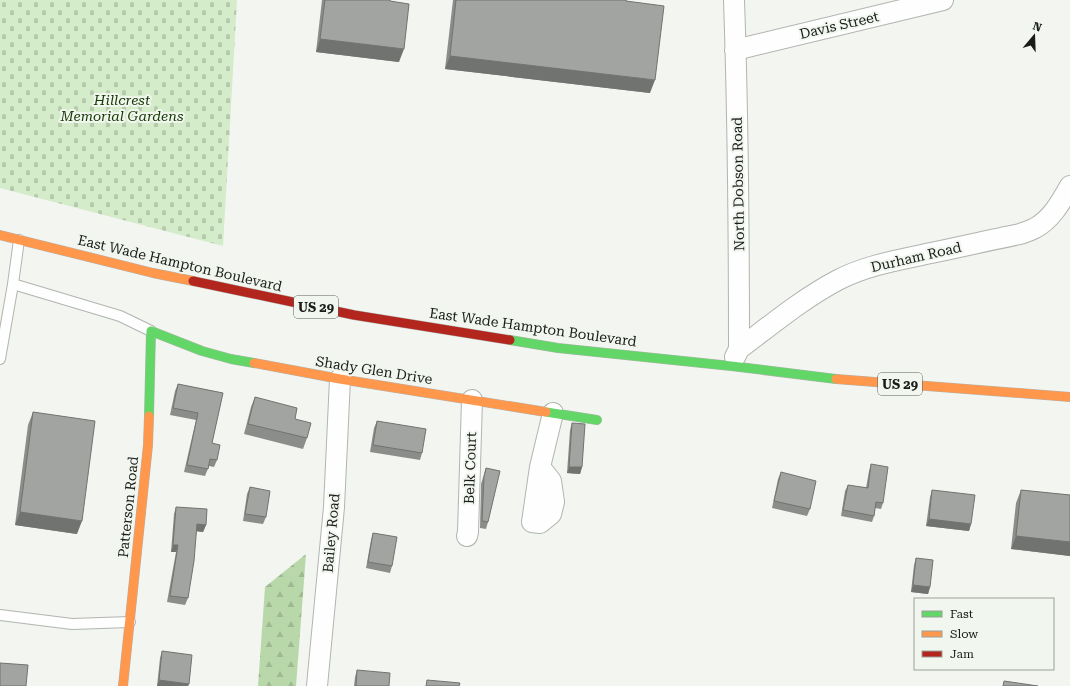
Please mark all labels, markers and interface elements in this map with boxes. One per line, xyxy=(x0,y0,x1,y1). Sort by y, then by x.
street label: Davis Street xyxy=(798,8,880,42)
north arrow xyxy=(1014,16,1054,56)
text: N xyxy=(1031,19,1044,35)
park label: Hillcrest Memorial Gardens xyxy=(59,92,184,124)
street label: North Dobson Road xyxy=(729,117,747,251)
street label: East Wade Hampton Boulevard xyxy=(76,232,284,294)
street label: Durham Road xyxy=(869,239,963,275)
road number: US 29 xyxy=(294,296,338,318)
street label: East Wade Hampton Boulevard xyxy=(428,305,638,349)
street label: Shady Glen Drive xyxy=(314,353,434,387)
road number: US 29 xyxy=(878,373,922,395)
street label: Belk Court xyxy=(461,432,479,504)
street label: Patterson Road xyxy=(115,455,141,559)
street label: Bailey Road xyxy=(320,493,342,573)
legend xyxy=(914,598,1054,670)
text: Fast xyxy=(950,607,974,621)
text: Slow xyxy=(950,627,978,641)
text: Jam xyxy=(950,647,974,661)

